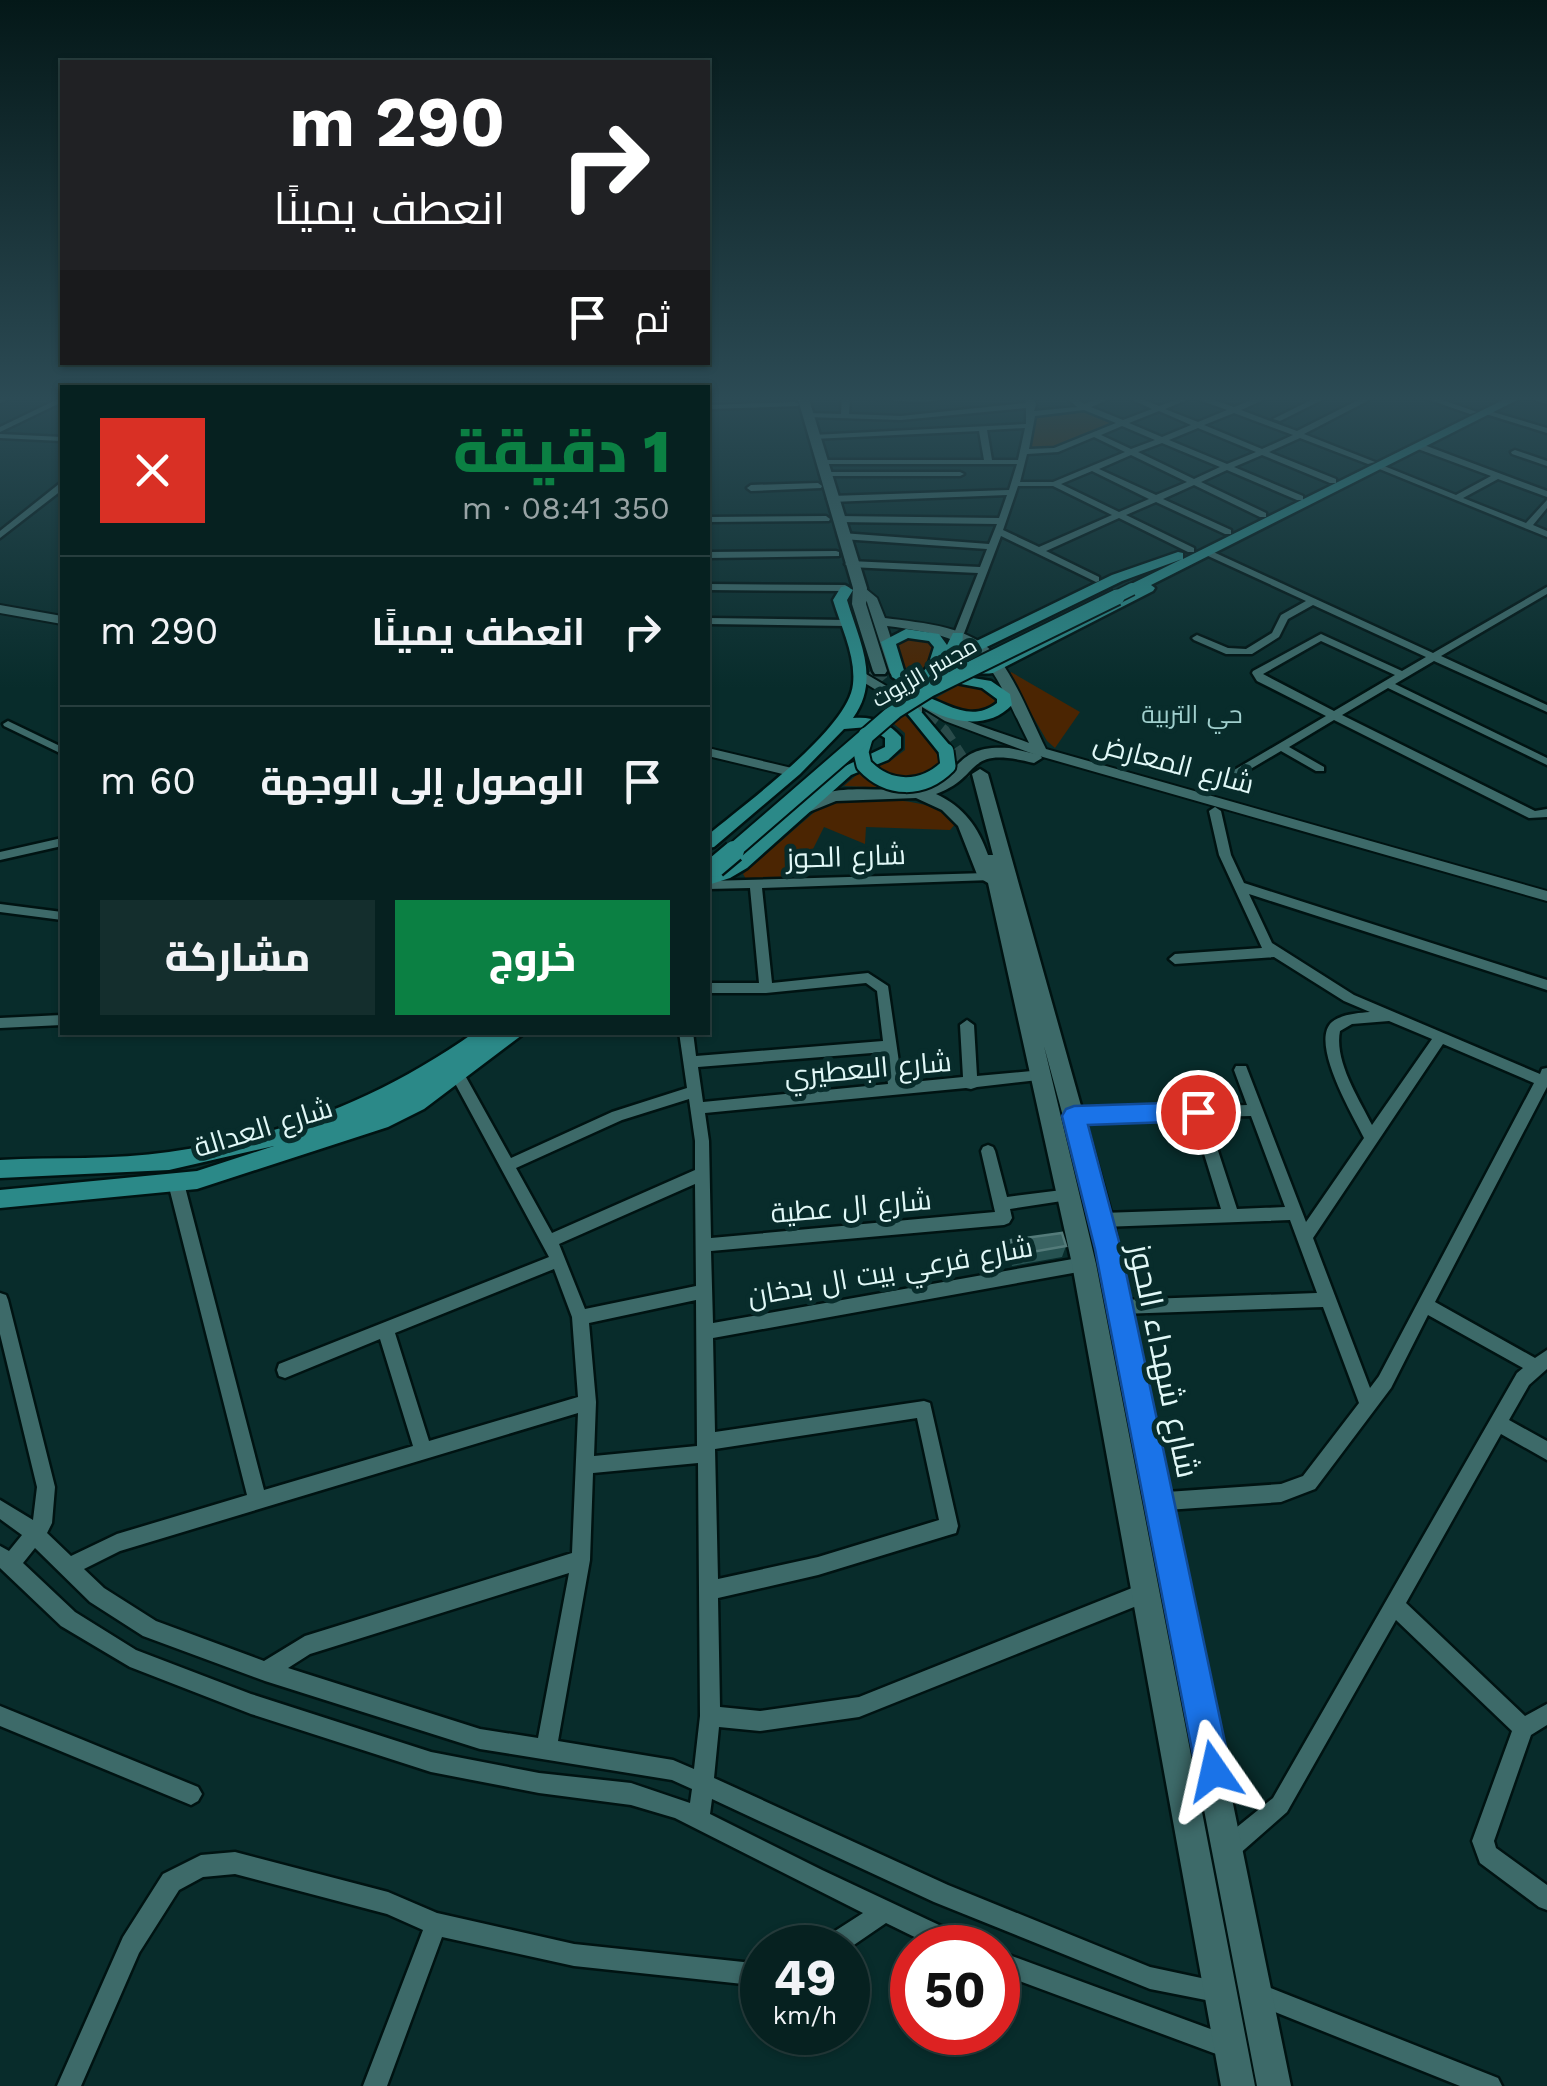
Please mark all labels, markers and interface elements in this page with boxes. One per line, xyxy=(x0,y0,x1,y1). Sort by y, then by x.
text: 290 m xyxy=(289,81,505,163)
icon: right xyxy=(540,100,670,230)
text: انعطف يمينًا xyxy=(274,182,505,235)
icon: arrive xyxy=(560,290,615,345)
text: ثم xyxy=(635,297,670,341)
text: 1 دقيقة xyxy=(453,416,670,487)
button: close xyxy=(100,418,205,523)
text: 350 m · 08:41 xyxy=(462,489,670,527)
icon: right xyxy=(615,604,670,659)
text: 290 m xyxy=(100,609,218,653)
text: انعطف يمينًا xyxy=(372,610,585,654)
street label: مجسر الزيوت xyxy=(868,633,981,712)
district label: حي التربية xyxy=(1141,700,1243,734)
street label: شارع المعارض xyxy=(1090,726,1258,803)
icon: arrive xyxy=(615,754,670,809)
text: 60 m xyxy=(100,759,196,803)
text: الوصول إلى الوجهة xyxy=(261,760,585,804)
street label: شارع الحوز xyxy=(784,838,906,877)
button: مشاركة xyxy=(100,900,375,1015)
button: خروج xyxy=(395,900,670,1015)
street label: شارع البعطيري xyxy=(783,1045,953,1097)
pin xyxy=(1156,1070,1241,1155)
icon: arrive xyxy=(1171,1085,1226,1140)
street label: شارع العدالة xyxy=(190,1091,337,1166)
street label: شارع ال عطية xyxy=(769,1183,933,1232)
street label: شارع فرعي بيت ال بدخان xyxy=(745,1230,1036,1318)
street label: شارع شهداء الحوز xyxy=(1117,1239,1207,1482)
position arrow xyxy=(1162,1719,1266,1823)
speed limit sign: 50 xyxy=(890,1925,1020,2055)
text: 49 xyxy=(773,1948,837,2007)
text: km/h xyxy=(773,2001,837,2030)

